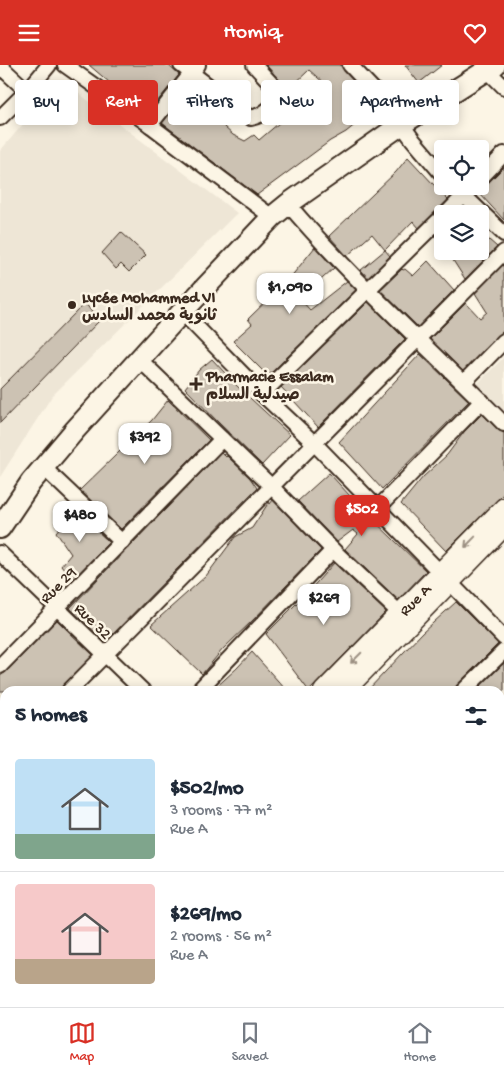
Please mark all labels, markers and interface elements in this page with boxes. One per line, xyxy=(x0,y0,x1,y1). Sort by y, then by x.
icon: menu xyxy=(15,19,43,47)
icon: heart xyxy=(461,19,489,47)
text: Homiq xyxy=(223,20,281,46)
chip: Buy xyxy=(15,80,78,125)
chip: Rent xyxy=(88,80,158,125)
chip: Filters xyxy=(168,80,251,125)
chip: New xyxy=(261,80,332,125)
chip: Apartment xyxy=(342,80,459,125)
map controls xyxy=(434,140,489,260)
button: locate xyxy=(434,140,489,195)
button: layers xyxy=(434,205,489,260)
pin: $1,090 xyxy=(249,273,331,315)
text: $1,090 xyxy=(268,279,312,298)
place label: Lycée Mohammed VI ثانوية محمد السادس xyxy=(82,290,218,327)
marker: Lycée Mohammed VI ثانوية محمد السادس xyxy=(66,299,78,311)
place label: Pharmacie Essalam صيدلية السلام xyxy=(205,369,334,406)
marker: Pharmacie Essalam صيدلية السلام xyxy=(190,378,202,390)
pin: $392 xyxy=(115,423,175,465)
text: $392 xyxy=(129,429,161,448)
pin: $502 xyxy=(332,495,392,537)
pin: $480 xyxy=(50,501,110,543)
text: $502 xyxy=(346,501,378,520)
text: $480 xyxy=(64,507,96,526)
one-way arrow xyxy=(464,536,476,548)
street label: Rue 29 xyxy=(37,564,82,609)
street label: Rue A xyxy=(397,580,437,621)
pin: $269 xyxy=(294,583,354,626)
text: $269 xyxy=(308,590,340,609)
street label: Rue 32 xyxy=(69,600,114,645)
one-way arrow xyxy=(350,652,363,664)
icon: filters xyxy=(462,702,490,730)
text: 5 homes xyxy=(15,704,87,729)
text: $502/mo xyxy=(170,777,244,802)
icon: home xyxy=(55,779,115,839)
text: 3 rooms · 77 m² xyxy=(170,802,272,821)
text: Rue A xyxy=(170,821,207,840)
text: $269/mo xyxy=(170,903,242,928)
icon: home xyxy=(55,904,115,964)
text: 2 rooms · 56 m² xyxy=(170,928,272,947)
text: Rue A xyxy=(170,947,207,966)
tab: Map xyxy=(68,1019,96,1066)
tab: Saved xyxy=(232,1019,268,1066)
tab: Home xyxy=(404,1019,436,1066)

